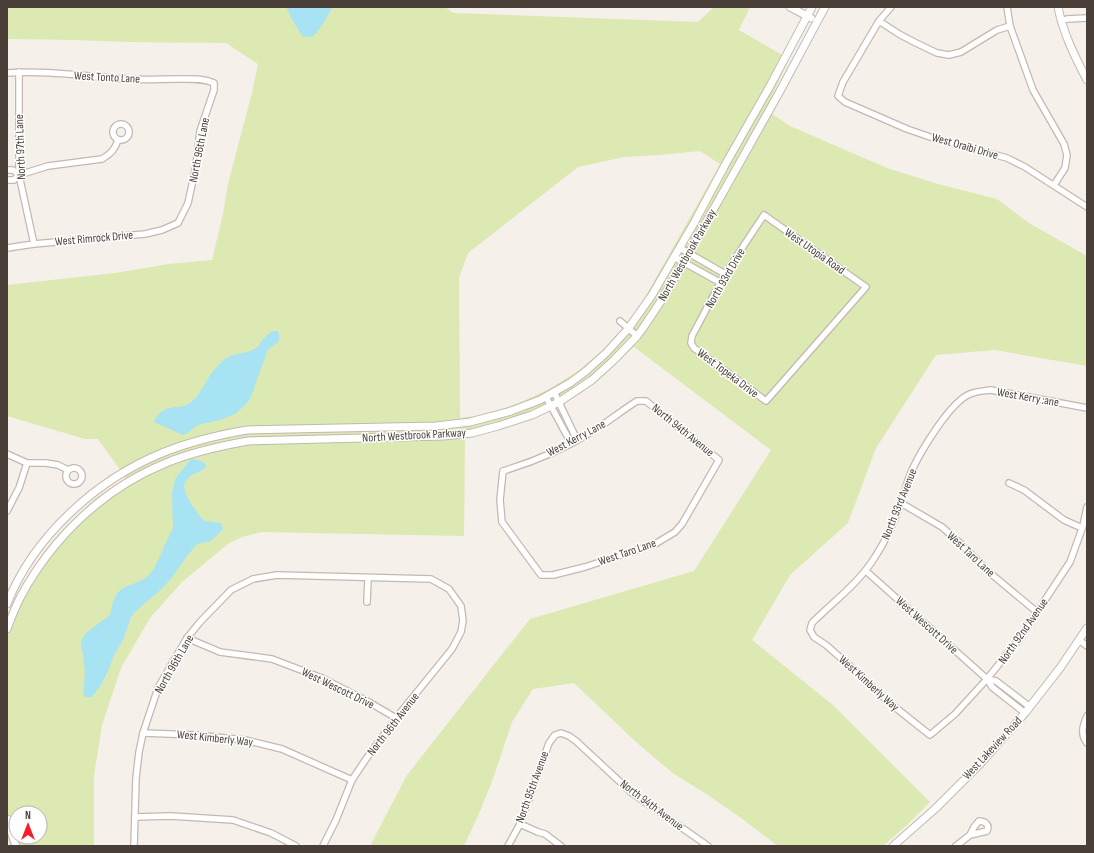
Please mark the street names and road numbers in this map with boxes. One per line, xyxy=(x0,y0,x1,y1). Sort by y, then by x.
street label: West Tonto Lane xyxy=(74,68,141,87)
street label: North 97th Lane xyxy=(12,114,29,180)
street label: North 96th Lane xyxy=(186,116,213,184)
street label: West Oraibi Drive xyxy=(930,130,1000,163)
street label: North Westbrook Parkway xyxy=(655,206,720,304)
street label: West Utopia Road xyxy=(782,225,848,278)
street label: West Rimrock Drive xyxy=(54,228,134,249)
street label: North 93rd Drive xyxy=(702,245,749,311)
street label: West Topeka Drive xyxy=(694,345,762,402)
street label: West Kerry :ane xyxy=(996,385,1060,410)
street label: North 94th Avenue xyxy=(649,401,717,460)
street label: West Kerry Lane xyxy=(544,417,609,460)
street label: North Westbrook Parkway xyxy=(362,425,467,446)
street label: North 93rd Avenue xyxy=(878,466,921,542)
street label: West Taro Lane xyxy=(944,528,998,580)
street label: West Taro Lane xyxy=(596,536,658,569)
street label: West Wescott Drive xyxy=(892,593,961,657)
street label: North 92nd Avenue xyxy=(995,595,1052,667)
street label: North 96th Lane xyxy=(152,632,197,696)
street label: West Kimberly Way xyxy=(835,652,902,715)
street label: West Wescott Drive xyxy=(299,664,377,713)
street label: North 96th Avenue xyxy=(364,690,423,759)
street label: West Lakeview Road xyxy=(959,714,1025,783)
street label: West Kimberly Way xyxy=(176,727,254,750)
street label: North 95th Avenue xyxy=(512,749,552,825)
street label: North 94th Avenue xyxy=(617,777,687,834)

